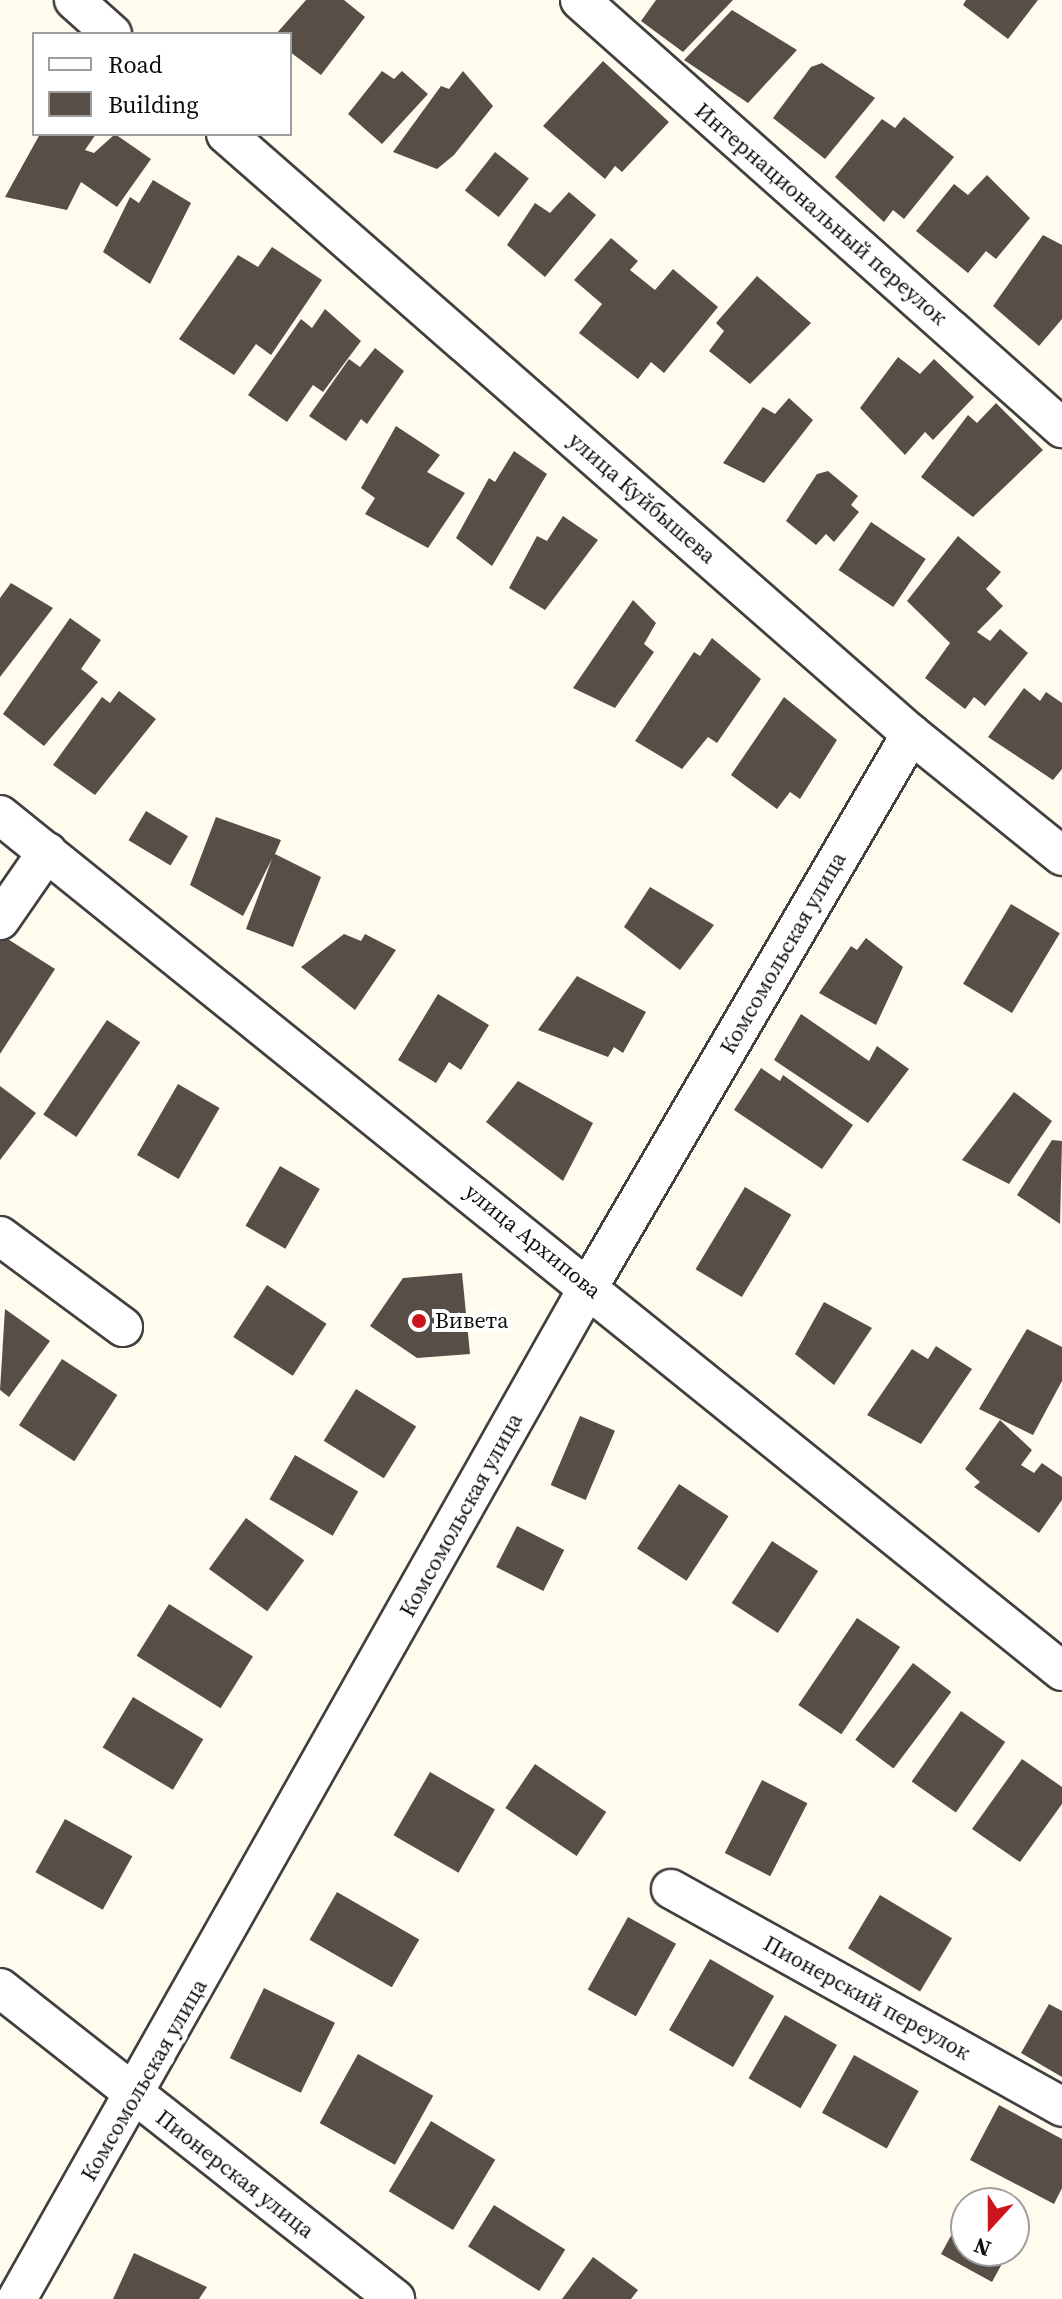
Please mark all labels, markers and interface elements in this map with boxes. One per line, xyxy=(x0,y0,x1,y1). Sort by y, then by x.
legend xyxy=(32,32,292,136)
text: Road xyxy=(108,48,162,81)
text: Building xyxy=(108,88,199,121)
street label: Интернациональный переулок xyxy=(690,97,952,331)
street label: улица Куйбышева xyxy=(563,427,721,569)
street label: Комсомольская улица xyxy=(714,847,852,1059)
street label: улица Архипова xyxy=(460,1178,606,1304)
place label: Вивета xyxy=(435,1308,508,1334)
marker: Вивета xyxy=(410,1312,428,1330)
street label: Комсомольская улица xyxy=(394,1409,528,1621)
street label: Пионерский переулок xyxy=(759,1930,975,2066)
street label: Комсомольская улица xyxy=(75,1974,213,2186)
street label: Пионерская улица xyxy=(151,2104,319,2244)
north arrow xyxy=(950,2187,1030,2267)
text: N xyxy=(969,2231,995,2264)

